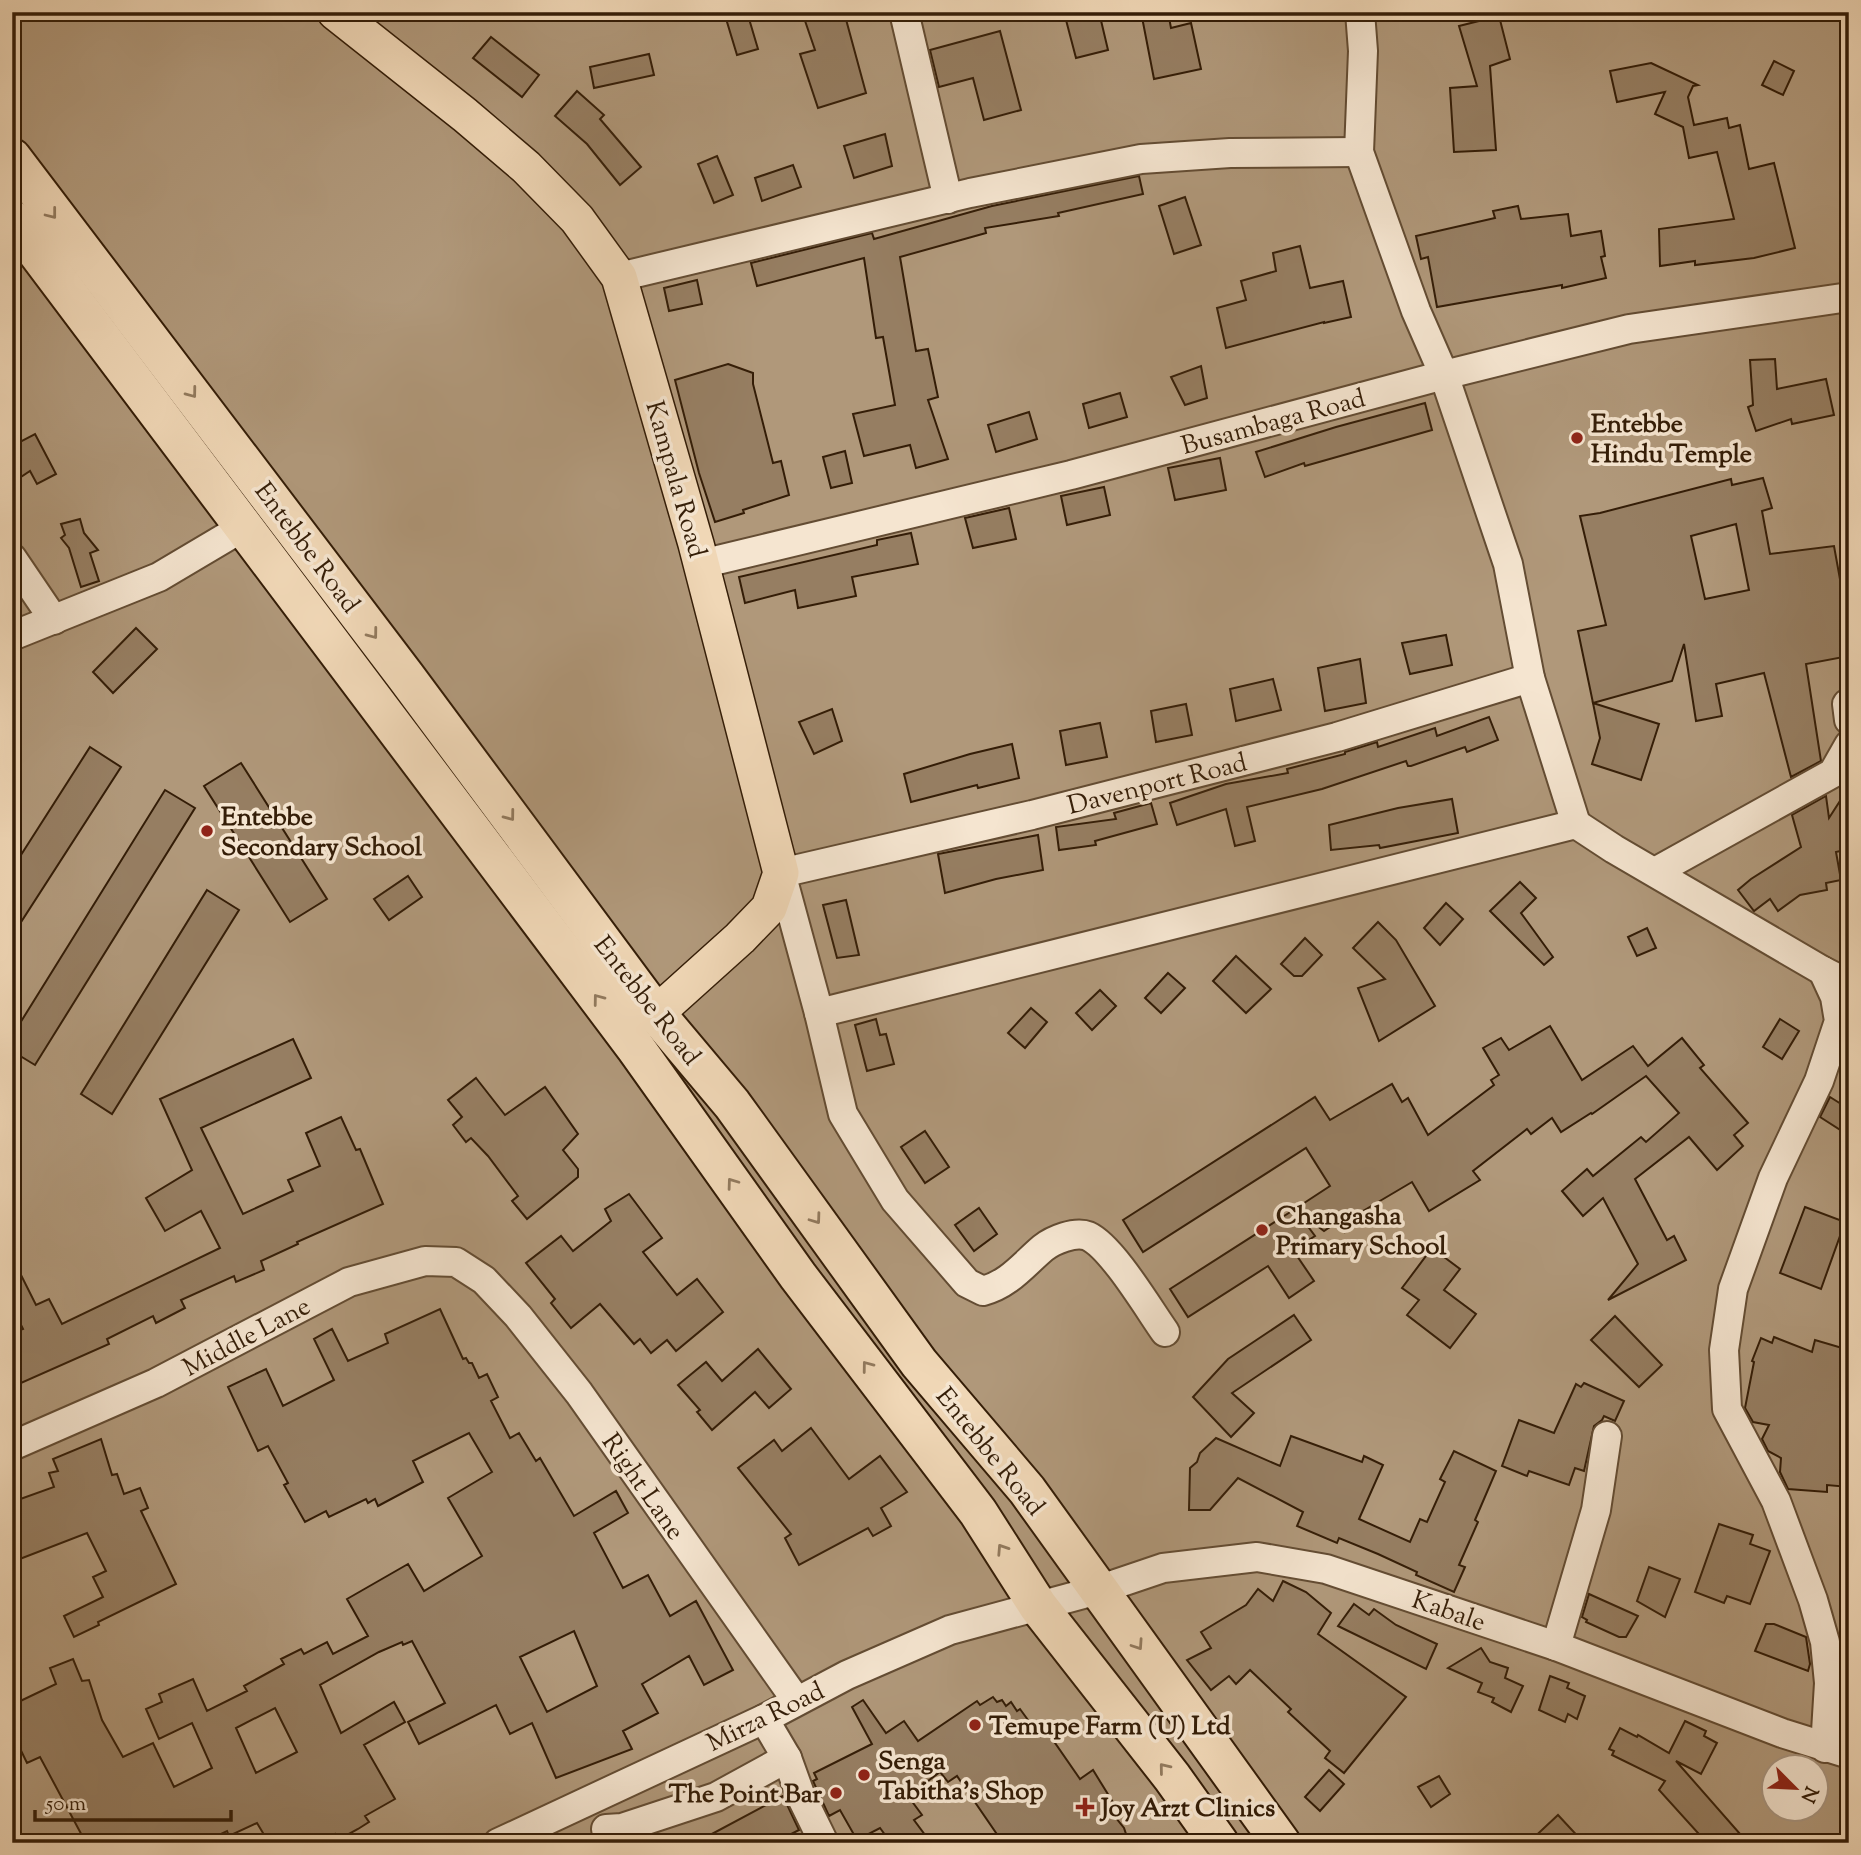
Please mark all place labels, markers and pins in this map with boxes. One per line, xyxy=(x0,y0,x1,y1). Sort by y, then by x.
place label: Entebbe Hindu Temple xyxy=(1591,407,1752,474)
marker: Entebbe Hindu Temple xyxy=(1569,430,1585,446)
place label: Entebbe Secondary School xyxy=(221,800,423,867)
marker: Entebbe Secondary School xyxy=(199,823,215,839)
place label: Changasha Primary School xyxy=(1276,1199,1447,1266)
marker: Changasha Primary School xyxy=(1254,1222,1270,1238)
place label: Temupe Farm (U) Ltd xyxy=(989,1709,1231,1746)
marker: Temupe Farm (U) Ltd xyxy=(967,1717,983,1733)
place label: Senga Tabitha's Shop xyxy=(878,1744,1044,1811)
marker: Senga Tabitha's Shop xyxy=(856,1767,872,1783)
place label: The Point Bar xyxy=(669,1777,822,1814)
marker: The Point Bar xyxy=(828,1785,844,1801)
place label: Joy Arzt Clinics xyxy=(1099,1791,1275,1828)
marker: Joy Arzt Clinics xyxy=(1075,1797,1095,1817)

